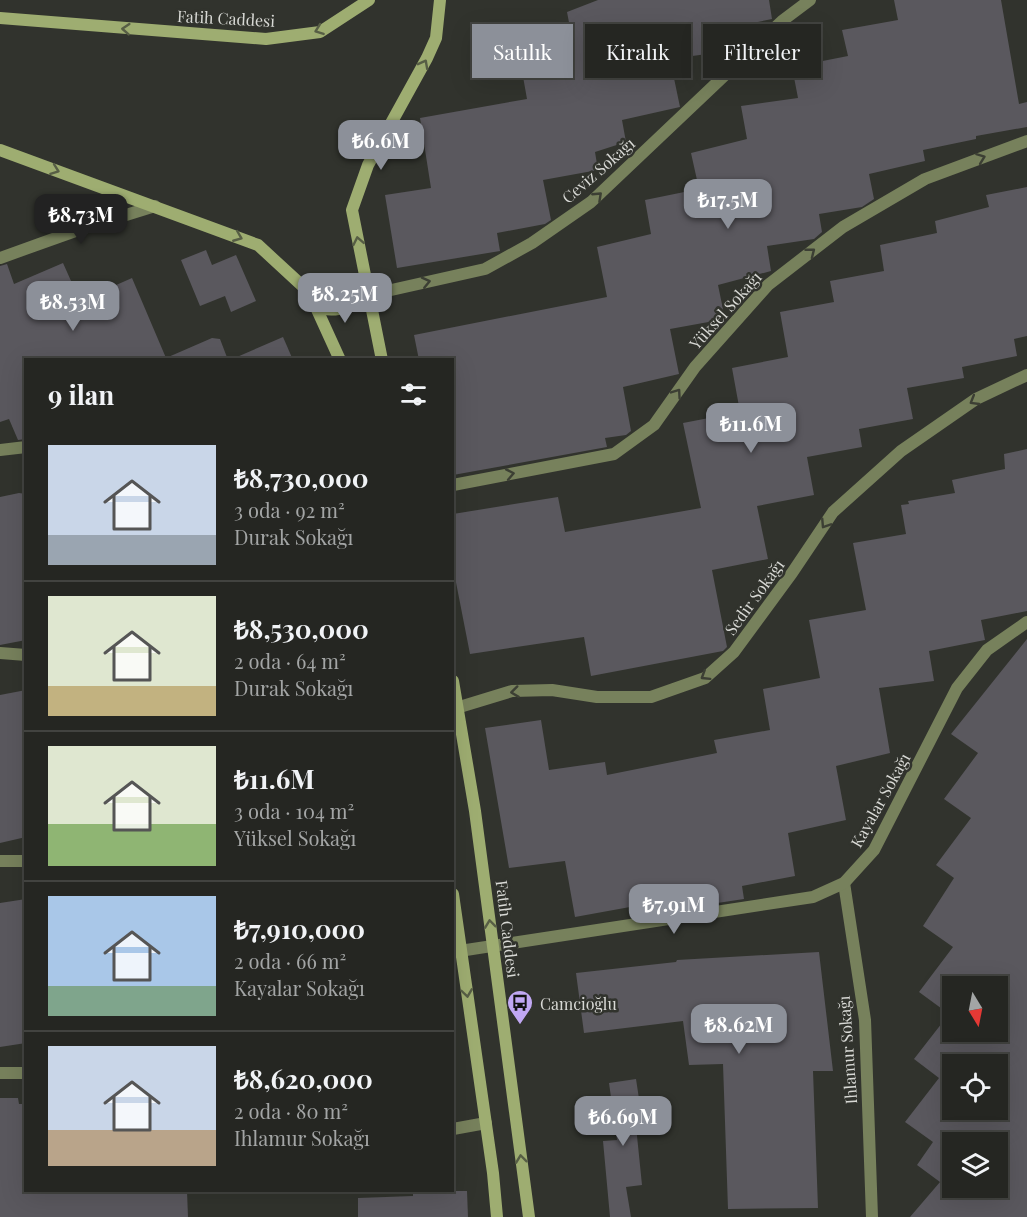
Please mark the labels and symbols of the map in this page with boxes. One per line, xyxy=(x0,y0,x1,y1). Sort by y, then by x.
street label: Fatih Caddesi xyxy=(176,5,276,31)
one-way arrow xyxy=(121,22,130,35)
one-way arrow xyxy=(315,22,325,35)
one-way arrow xyxy=(417,59,428,70)
pin: ₺6.6M xyxy=(339,120,423,171)
street label: Ceviz Sokağı xyxy=(557,132,639,207)
one-way arrow xyxy=(975,152,985,165)
one-way arrow xyxy=(49,163,60,176)
pin: ₺17.5M xyxy=(679,179,777,230)
one-way arrow xyxy=(590,192,601,203)
pin: ₺8.73M xyxy=(32,194,130,245)
one-way arrow xyxy=(232,230,243,242)
one-way arrow xyxy=(352,236,365,246)
one-way arrow xyxy=(804,248,815,259)
street label: Yüksel Sokağı xyxy=(684,266,766,354)
pin: ₺8.25M xyxy=(296,273,394,324)
one-way arrow xyxy=(421,276,431,289)
pin: ₺8.53M xyxy=(24,281,122,332)
one-way arrow xyxy=(670,388,681,399)
one-way arrow xyxy=(970,393,980,405)
pin: ₺11.6M xyxy=(702,403,800,454)
one-way arrow xyxy=(505,468,515,481)
one-way arrow xyxy=(820,518,832,528)
street label: Sedir Sokağı xyxy=(720,555,789,639)
one-way arrow xyxy=(701,668,711,680)
one-way arrow xyxy=(510,685,520,697)
street label: Kayalar Sokağı xyxy=(845,749,915,851)
street label: Fatih Caddesi xyxy=(492,879,524,979)
pin: ₺7.91M xyxy=(625,884,723,935)
one-way arrow xyxy=(485,919,497,929)
north arrow xyxy=(942,976,1008,1042)
one-way arrow xyxy=(460,988,472,998)
bus stop icon: Camcioğlu xyxy=(505,988,535,1026)
place label: Camcioğlu xyxy=(540,993,617,1014)
street label: Ihlamur Sokağı xyxy=(833,995,861,1105)
pin: ₺8.62M xyxy=(690,1004,788,1055)
pin: ₺6.69M xyxy=(574,1096,672,1147)
one-way arrow xyxy=(515,1154,528,1164)

